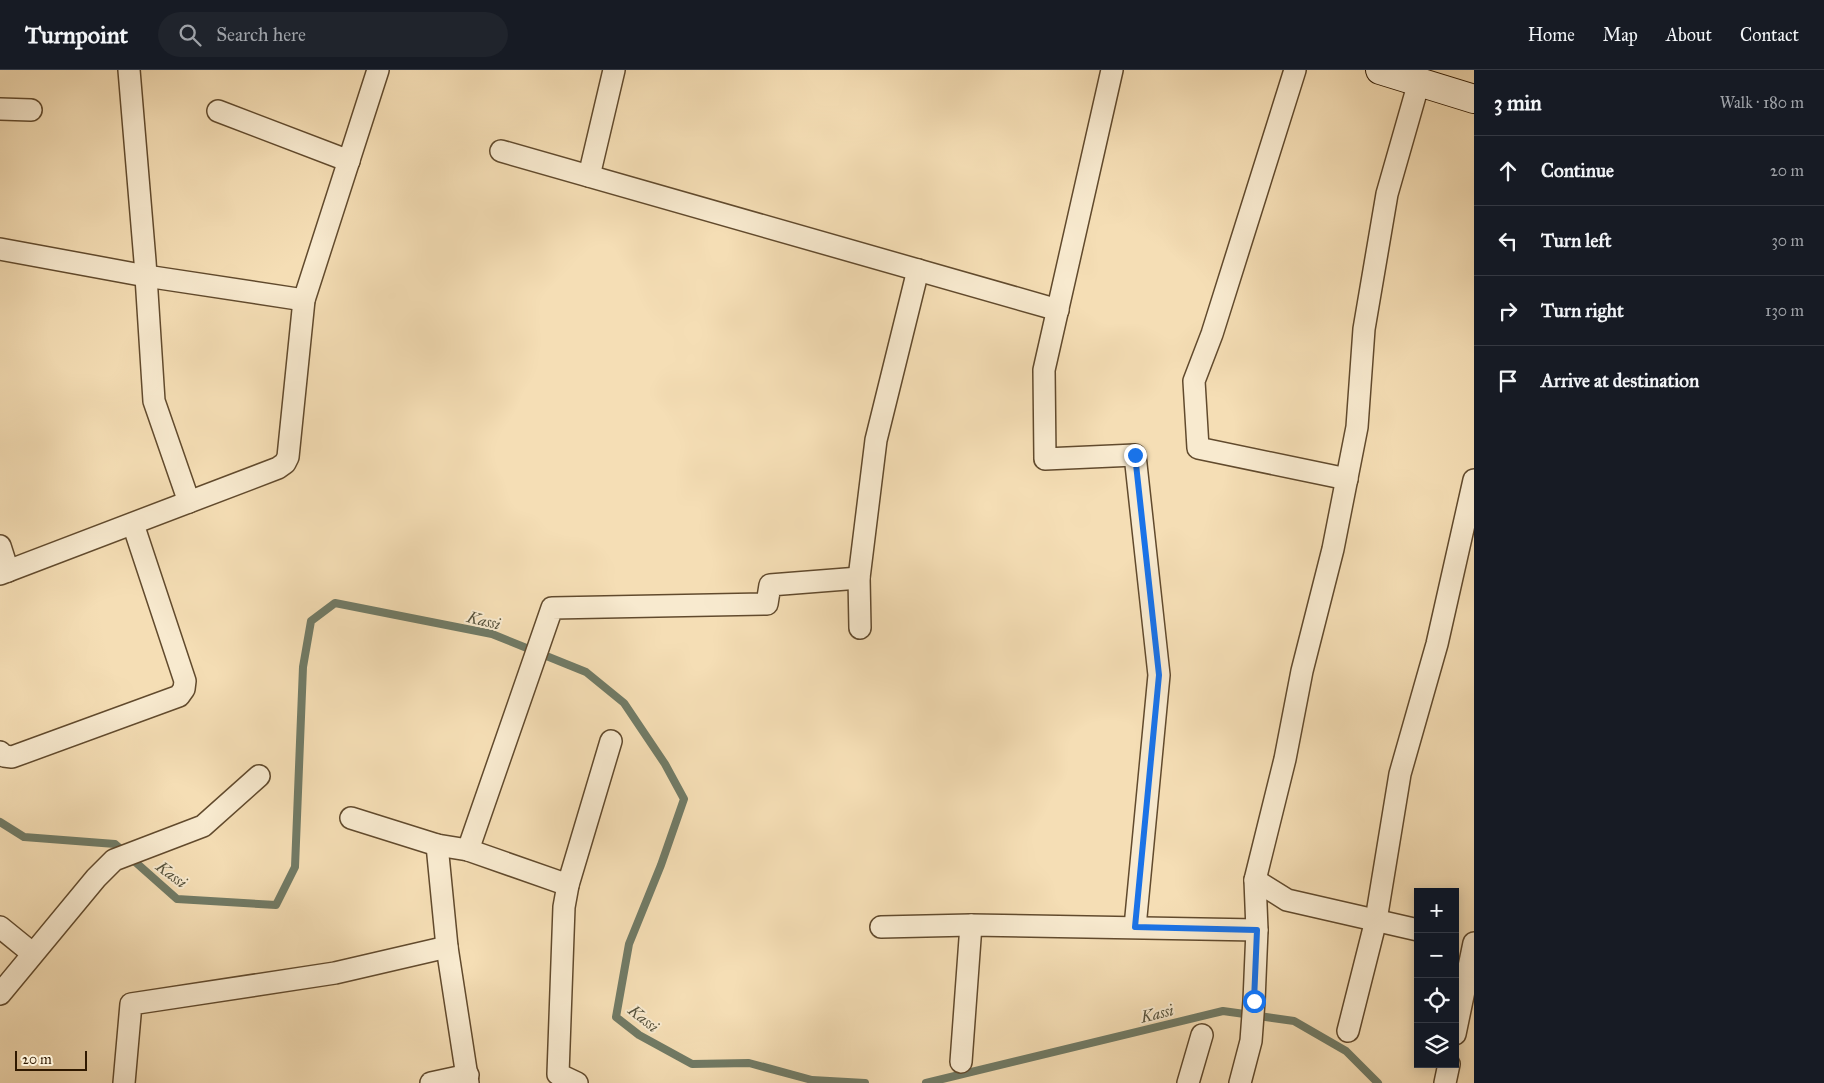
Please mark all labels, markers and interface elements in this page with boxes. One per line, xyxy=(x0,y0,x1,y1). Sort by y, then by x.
search box xyxy=(158,12,508,57)
text: Turnpoint xyxy=(25,20,128,50)
icon: search xyxy=(176,21,204,49)
text: Search here xyxy=(216,23,306,46)
text: Home xyxy=(1528,24,1575,46)
text: Map xyxy=(1603,24,1638,46)
text: About xyxy=(1666,24,1712,46)
text: Contact xyxy=(1740,24,1799,46)
text: 3 min xyxy=(1494,90,1542,116)
text: Walk · 180 m xyxy=(1720,93,1804,112)
icon: ahead xyxy=(1494,157,1522,185)
text: Continue xyxy=(1541,159,1614,182)
text: 20 m xyxy=(1770,161,1804,180)
icon: left xyxy=(1494,227,1522,255)
text: Turn left xyxy=(1541,229,1611,252)
text: 30 m xyxy=(1771,231,1804,250)
icon: right xyxy=(1494,297,1522,325)
text: Turn right xyxy=(1541,299,1624,322)
text: 130 m xyxy=(1765,301,1804,320)
icon: arrive xyxy=(1494,367,1522,395)
text: Arrive at destination xyxy=(1541,369,1699,392)
route end xyxy=(1124,444,1147,467)
water label: Kassi xyxy=(464,607,503,634)
water label: Kassi xyxy=(152,856,191,892)
map controls xyxy=(1414,888,1459,1068)
button: + xyxy=(1414,888,1459,933)
button: − xyxy=(1414,933,1459,978)
button: locate xyxy=(1414,978,1459,1023)
route start xyxy=(1243,990,1266,1013)
water label: Kassi xyxy=(624,1000,663,1036)
water label: Kassi xyxy=(1138,1000,1176,1027)
button: layers xyxy=(1414,1023,1459,1068)
scale bar xyxy=(15,1048,88,1071)
text: 20 m xyxy=(22,1051,52,1068)

